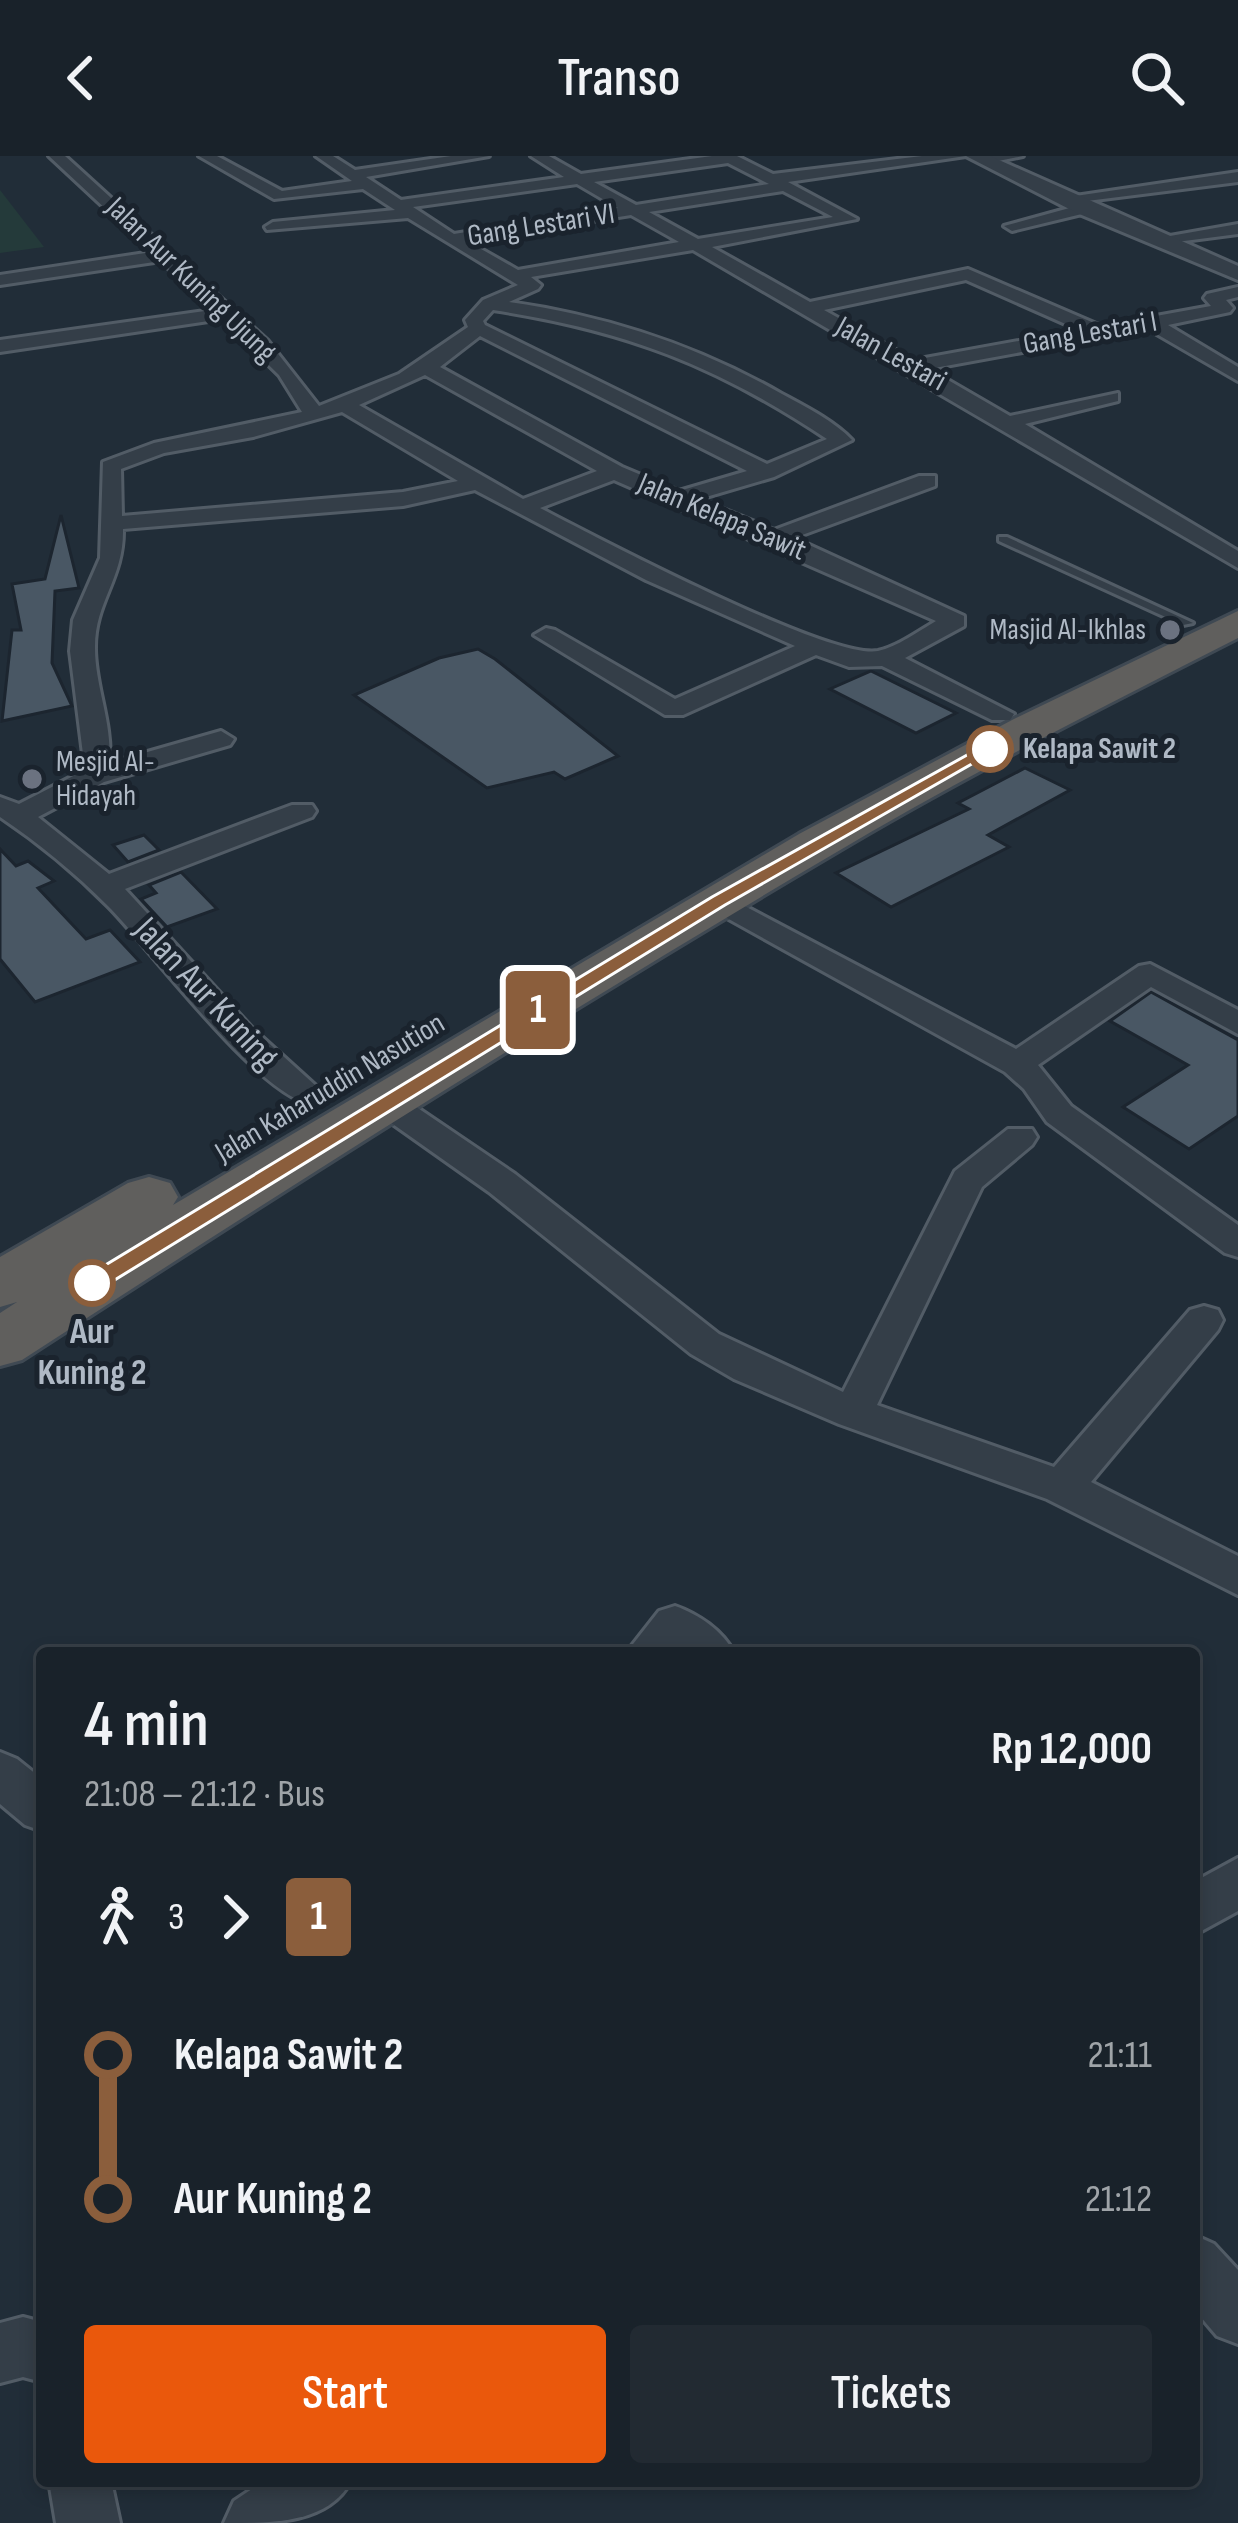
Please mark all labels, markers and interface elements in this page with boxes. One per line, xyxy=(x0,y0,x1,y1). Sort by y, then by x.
icon: back xyxy=(48,45,114,111)
icon: search xyxy=(1124,45,1190,111)
text: Transo xyxy=(557,46,681,111)
street label: Jalan Aur Kuning Ujung xyxy=(98,189,284,370)
street label: Gang Lestari VI xyxy=(465,196,617,254)
street label: Gang Lestari I xyxy=(1020,304,1160,362)
street label: Jalan Lestari xyxy=(829,308,953,399)
street label: Jalan Kelapa Sawit xyxy=(632,465,812,569)
place label: Masjid Al-Ikhlas xyxy=(990,612,1146,648)
marker: Masjid Al-Ikhlas xyxy=(1157,617,1183,643)
marker: Kelapa Sawit 2 xyxy=(968,727,1012,771)
place label: Kelapa Sawit 2 xyxy=(1023,731,1176,767)
place label: Mesjid Al- Hidayah xyxy=(56,744,155,814)
marker: Mesjid Al- Hidayah xyxy=(19,766,45,792)
street label: Jalan Aur Kuning xyxy=(124,908,287,1079)
line badge: 1 xyxy=(499,971,577,1049)
text: 1 xyxy=(530,984,546,1035)
street label: Jalan Kaharuddin Nasution xyxy=(208,1005,451,1171)
marker: Aur Kuning 2 xyxy=(70,1261,114,1305)
place label: Aur Kuning 2 xyxy=(38,1311,146,1395)
text: 4 min xyxy=(84,1686,209,1765)
text: Rp 12,000 xyxy=(991,1722,1152,1777)
text: 21:08 – 21:12 · Bus xyxy=(84,1771,325,1818)
icon: walk xyxy=(84,1884,150,1950)
icon: forward xyxy=(202,1884,268,1950)
text: 1 xyxy=(310,1891,327,1942)
text: 3 xyxy=(168,1894,184,1941)
text: Kelapa Sawit 2 xyxy=(174,2028,403,2083)
text: 21:11 xyxy=(1087,2032,1152,2079)
text: Aur Kuning 2 xyxy=(174,2172,372,2227)
text: 21:12 xyxy=(1085,2176,1152,2223)
button: Start xyxy=(84,2325,606,2463)
button: Tickets xyxy=(630,2325,1152,2463)

